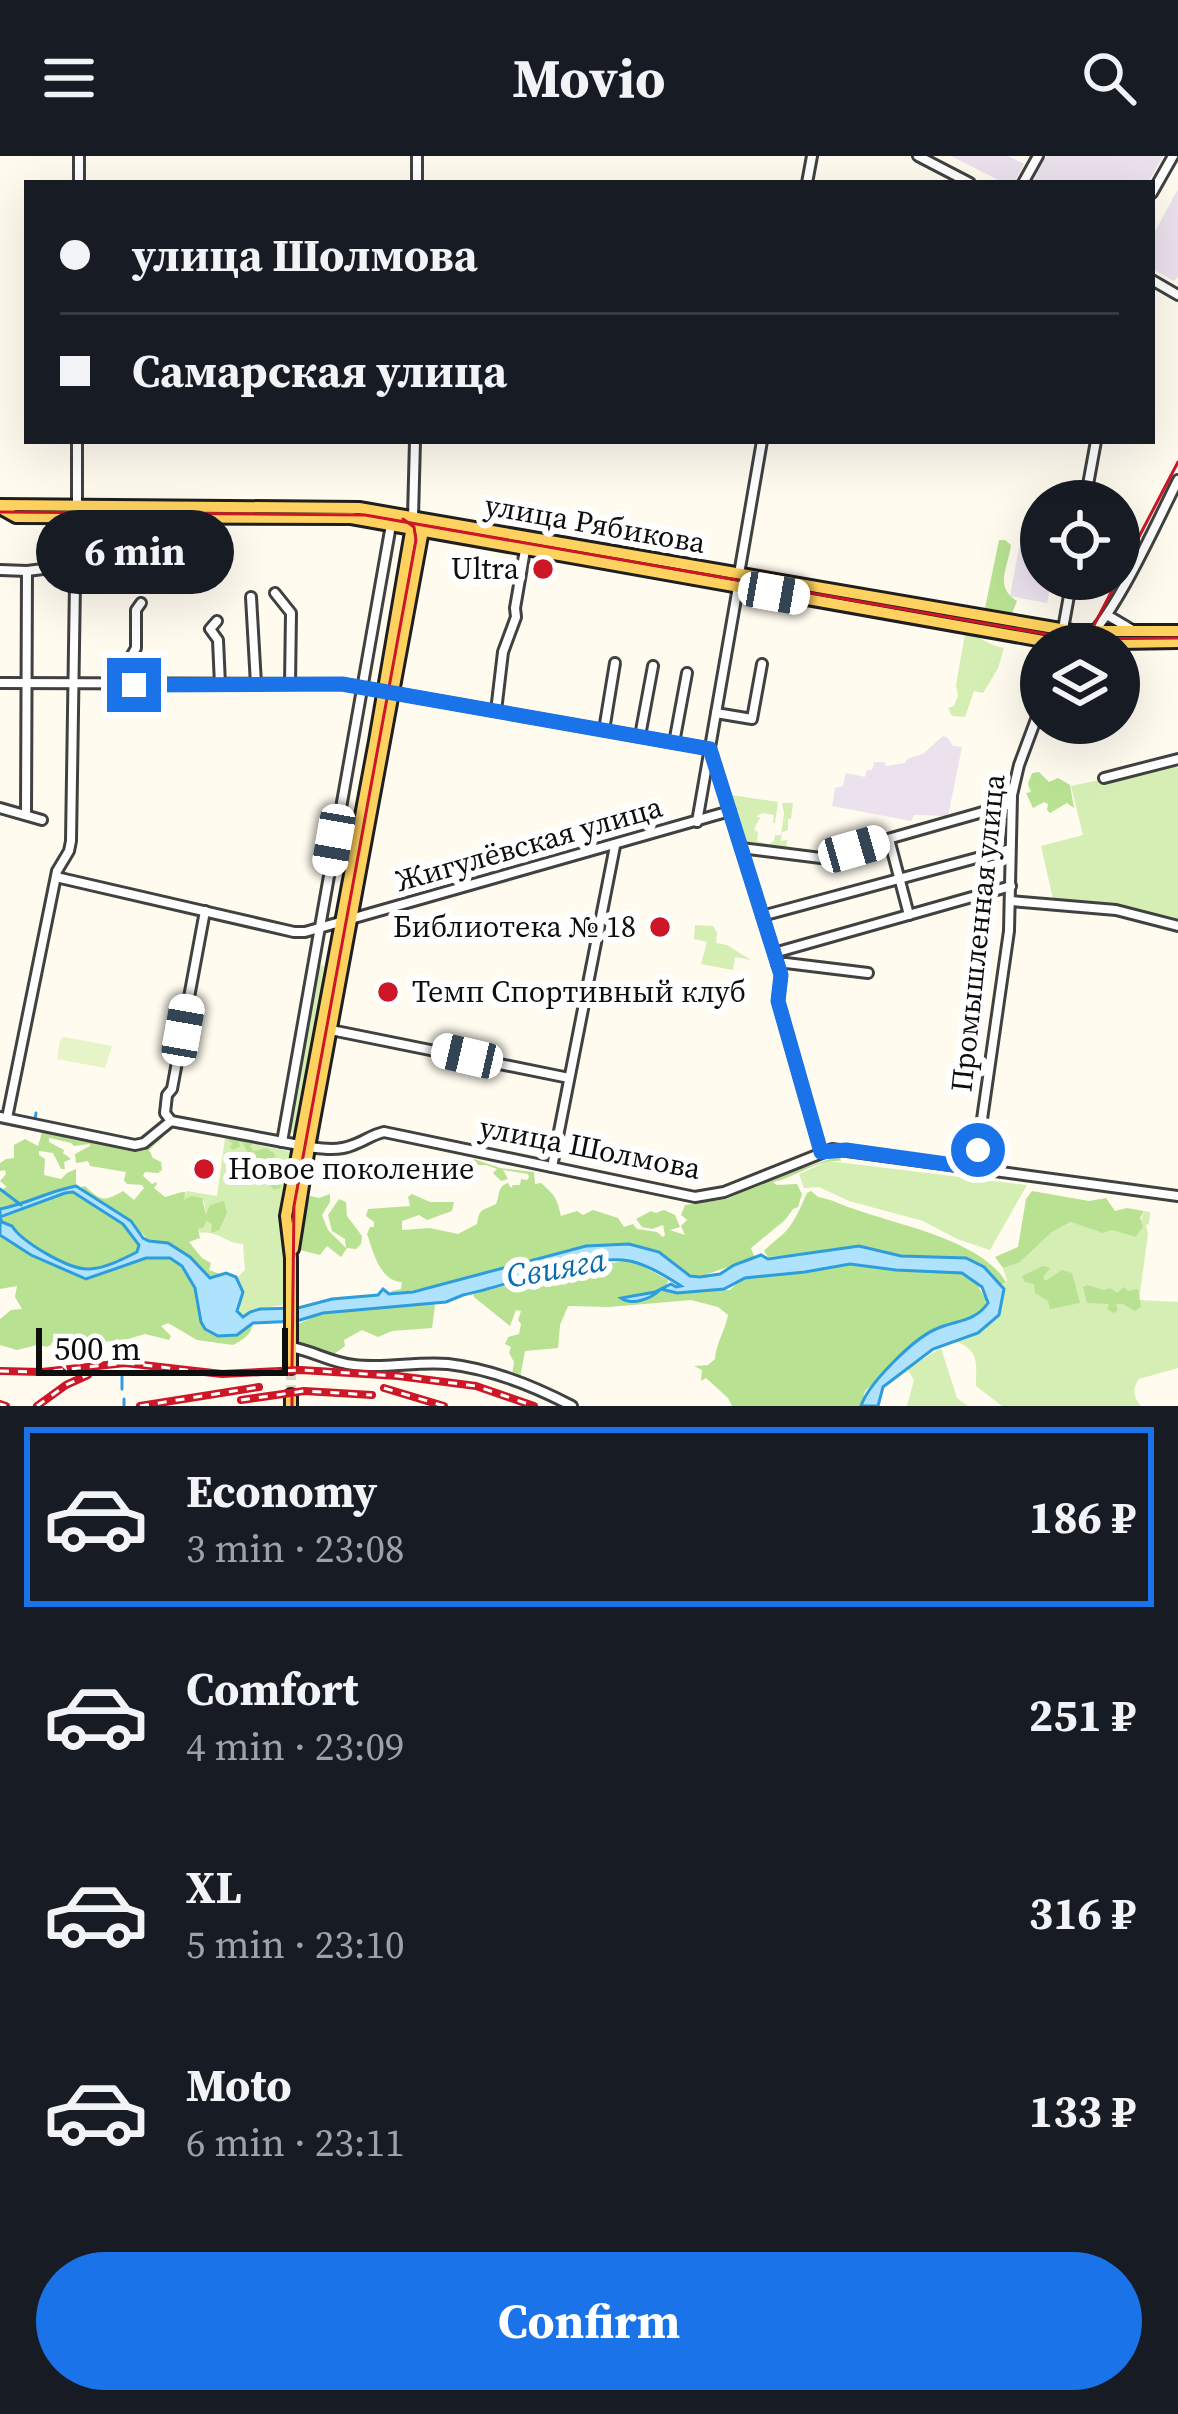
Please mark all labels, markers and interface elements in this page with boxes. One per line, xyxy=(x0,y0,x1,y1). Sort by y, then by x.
text: Movio xyxy=(512,41,666,115)
icon: menu xyxy=(36,45,102,111)
icon: search xyxy=(1076,45,1142,111)
text: улица Шолмова xyxy=(132,224,478,286)
text: Самарская улица xyxy=(132,340,507,402)
map controls xyxy=(1020,480,1140,744)
button: locate xyxy=(1020,480,1140,600)
street label: улица Рябикова xyxy=(482,484,709,563)
callout: 6 min xyxy=(35,511,233,595)
text: 6 min xyxy=(84,525,186,578)
place label: Ultra xyxy=(451,548,520,589)
marker: Ultra xyxy=(530,556,556,582)
car xyxy=(735,569,813,617)
button: layers xyxy=(1020,624,1140,744)
route end xyxy=(107,658,161,712)
street label: Промышленная улица xyxy=(940,771,1015,1094)
street label: Жигулёвская улица xyxy=(391,786,668,901)
car xyxy=(310,801,358,879)
car xyxy=(814,822,894,876)
place label: Библиотека № 18 xyxy=(393,906,636,947)
marker: Библиотека № 18 xyxy=(647,914,673,940)
place label: Темп Спортивный клуб xyxy=(412,971,746,1012)
marker: Темп Спортивный клуб xyxy=(375,979,401,1005)
car xyxy=(159,991,207,1069)
car xyxy=(428,1030,506,1082)
street label: улица Шолмова xyxy=(476,1106,705,1189)
route start xyxy=(951,1123,1005,1177)
place label: Новое поколение xyxy=(228,1148,474,1189)
marker: Новое поколение xyxy=(191,1156,217,1182)
water label: Свияга xyxy=(503,1237,609,1298)
scale bar xyxy=(36,1322,288,1375)
text: 500 m xyxy=(54,1326,141,1371)
text: Economy xyxy=(186,1460,377,1522)
icon: car xyxy=(42,1463,150,1571)
text: 186 ₽ xyxy=(1029,1486,1136,1548)
text: 3 min · 23:08 xyxy=(186,1522,405,1575)
text: Comfort xyxy=(186,1658,359,1720)
icon: car xyxy=(42,1661,150,1769)
text: 251 ₽ xyxy=(1029,1684,1136,1746)
text: 4 min · 23:09 xyxy=(186,1720,405,1773)
text: XL xyxy=(186,1856,242,1918)
icon: car xyxy=(42,1859,150,1967)
text: 316 ₽ xyxy=(1029,1882,1136,1944)
text: 5 min · 23:10 xyxy=(186,1918,405,1971)
text: Moto xyxy=(186,2054,292,2116)
icon: car xyxy=(42,2057,150,2165)
text: 133 ₽ xyxy=(1029,2080,1136,2142)
text: 6 min · 23:11 xyxy=(186,2116,405,2169)
button: Confirm xyxy=(36,2252,1142,2390)

